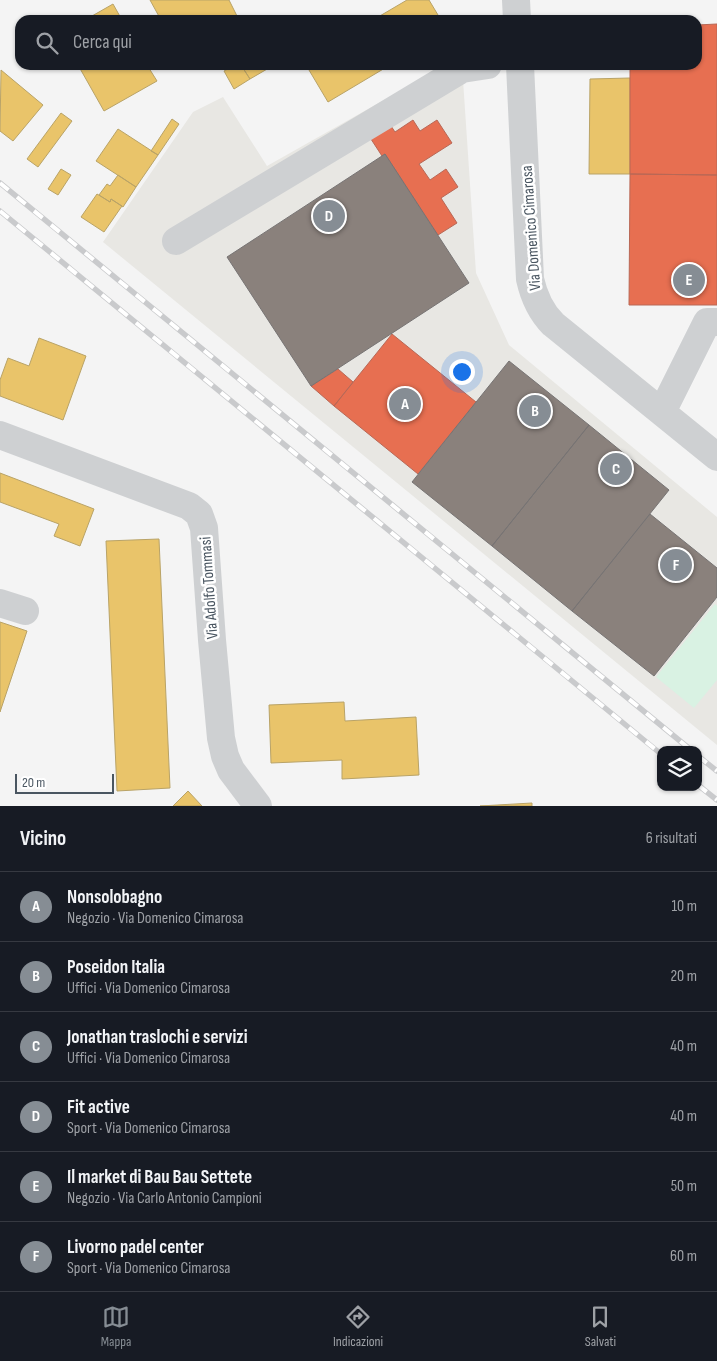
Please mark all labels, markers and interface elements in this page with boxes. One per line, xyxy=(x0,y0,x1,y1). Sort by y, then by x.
search box xyxy=(15,15,702,70)
icon: search xyxy=(33,29,61,57)
text: Cerca qui xyxy=(73,31,132,54)
street label: Via Domenico Cimarosa xyxy=(518,165,545,291)
pin: D xyxy=(313,197,345,235)
pin: E xyxy=(673,261,705,299)
your location xyxy=(449,359,475,385)
pin: A xyxy=(389,385,421,423)
pin: B xyxy=(519,392,551,430)
pin: C xyxy=(600,450,632,488)
street label: Via Adolfo Tommasi xyxy=(196,536,223,640)
pin: F xyxy=(660,546,692,584)
map controls xyxy=(657,746,702,791)
button: layers xyxy=(657,746,702,791)
scale bar xyxy=(15,771,114,794)
text: 20 m xyxy=(22,774,45,791)
text: Vicino xyxy=(20,826,66,851)
text: 6 risultati xyxy=(646,829,697,848)
text: Nonsolobagno xyxy=(67,886,162,909)
text: A xyxy=(32,897,40,916)
text: 10 m xyxy=(671,897,697,916)
text: Negozio · Via Domenico Cimarosa xyxy=(67,909,243,928)
text: Poseidon Italia xyxy=(67,956,165,979)
text: B xyxy=(32,967,40,986)
text: 20 m xyxy=(670,967,697,986)
text: Uffici · Via Domenico Cimarosa xyxy=(67,979,230,998)
text: Jonathan traslochi e servizi xyxy=(67,1026,248,1049)
text: C xyxy=(32,1037,40,1056)
text: 40 m xyxy=(670,1037,697,1056)
text: Uffici · Via Domenico Cimarosa xyxy=(67,1049,230,1068)
text: Fit active xyxy=(67,1096,130,1119)
text: D xyxy=(32,1107,40,1126)
text: 40 m xyxy=(670,1107,697,1126)
text: Sport · Via Domenico Cimarosa xyxy=(67,1119,230,1138)
text: Il market di Bau Bau Settete xyxy=(67,1166,252,1189)
text: E xyxy=(33,1177,39,1196)
text: 50 m xyxy=(671,1177,697,1196)
text: Negozio · Via Carlo Antonio Campioni xyxy=(67,1189,262,1208)
text: Livorno padel center xyxy=(67,1236,204,1259)
text: F xyxy=(33,1247,39,1266)
text: 60 m xyxy=(670,1247,697,1266)
text: Sport · Via Domenico Cimarosa xyxy=(67,1259,230,1278)
tab: Mappa xyxy=(101,1303,131,1350)
tab: Indicazioni xyxy=(333,1303,383,1350)
tab: Salvati xyxy=(585,1303,616,1350)

